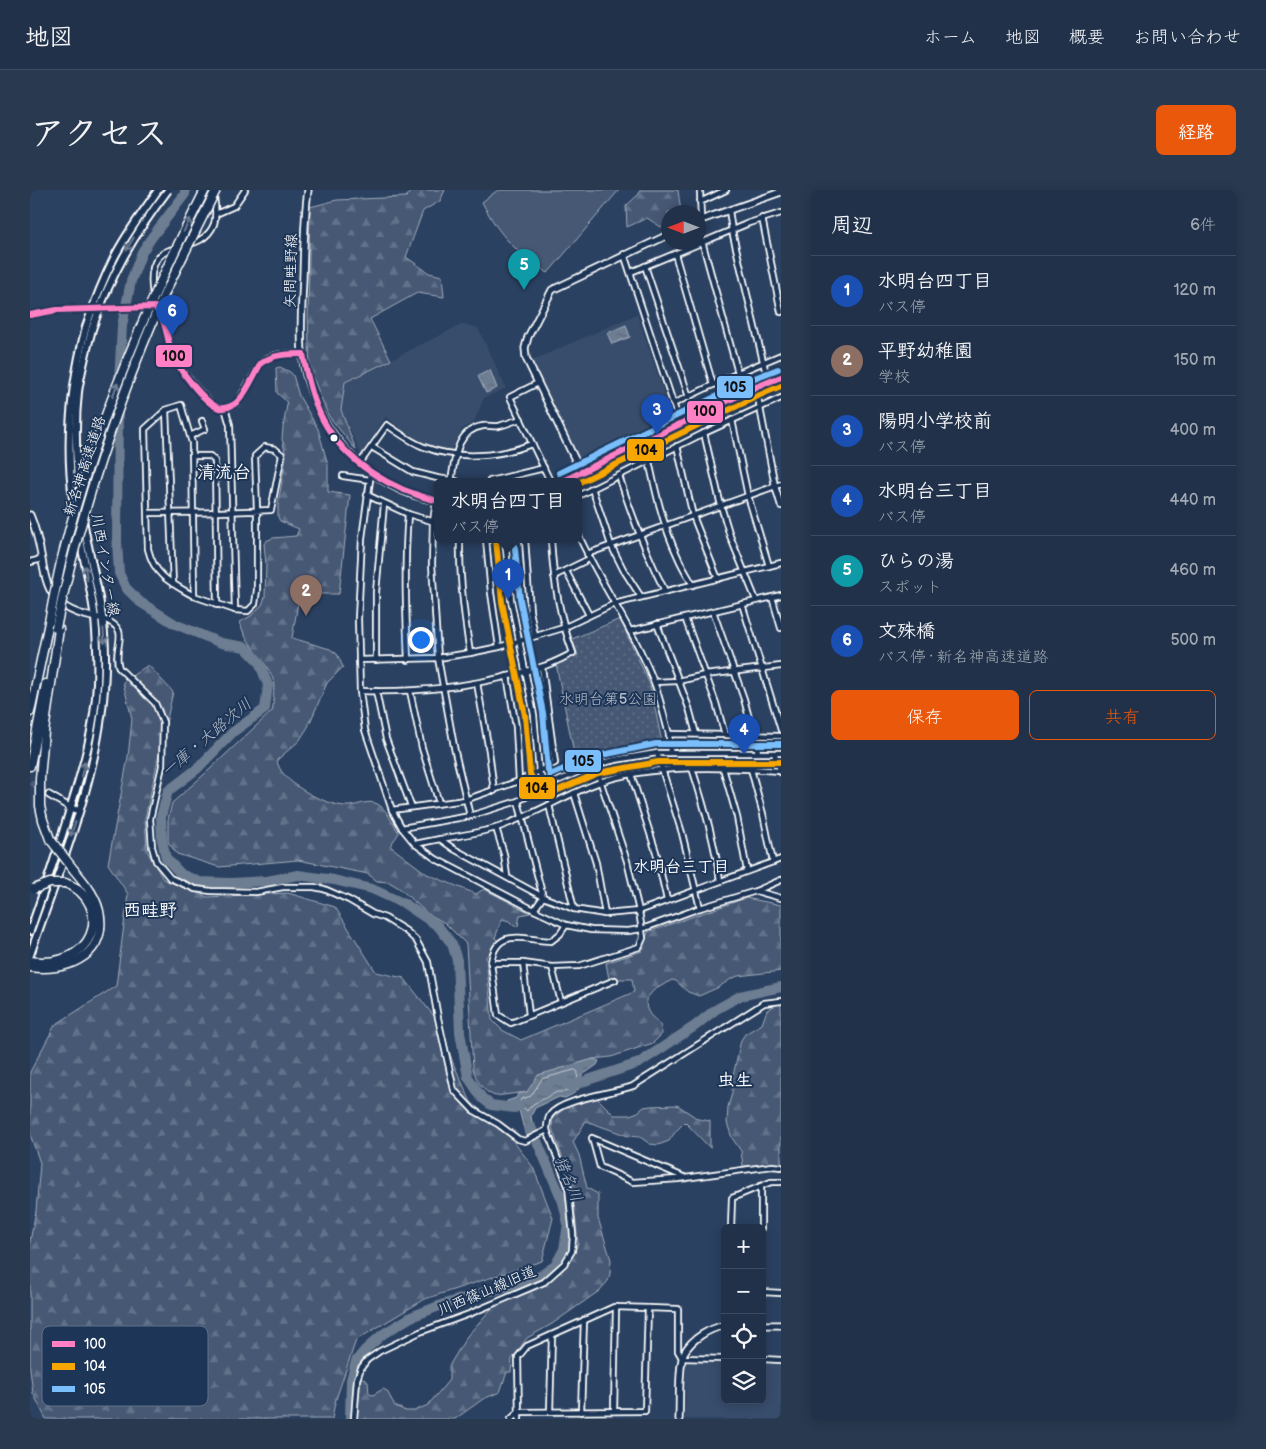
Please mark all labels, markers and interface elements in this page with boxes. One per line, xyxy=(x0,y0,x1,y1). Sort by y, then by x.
text: 地図 xyxy=(25,23,73,52)
text: ホーム xyxy=(924,27,977,48)
text: 地図 xyxy=(1005,27,1041,48)
text: 概要 xyxy=(1069,27,1105,48)
text: お問い合わせ xyxy=(1133,27,1241,48)
button: 経路 xyxy=(1156,105,1236,155)
text: アクセス xyxy=(30,113,168,156)
north arrow xyxy=(661,205,706,250)
text: 周辺 xyxy=(831,213,873,238)
text: 6件 xyxy=(1190,216,1216,235)
one-way arrow xyxy=(183,218,192,233)
street label: 矢問畦野線 xyxy=(281,233,301,309)
one-way arrow xyxy=(124,237,134,251)
pin: 5 xyxy=(508,249,540,290)
text: 水明台四丁目 xyxy=(878,270,992,293)
text: 1 xyxy=(844,281,850,300)
text: 120 m xyxy=(1173,281,1216,300)
pin: 6 xyxy=(156,295,188,336)
text: バス停 xyxy=(878,298,926,317)
text: 平野幼稚園 xyxy=(878,340,973,363)
line badge: 100 xyxy=(155,344,193,368)
text: 100 xyxy=(162,348,186,365)
text: 2 xyxy=(842,351,852,370)
text: 150 m xyxy=(1174,351,1216,370)
text: 学校 xyxy=(878,368,910,387)
line badge: 105 xyxy=(716,375,754,399)
text: 105 xyxy=(724,379,746,396)
one-way arrow xyxy=(111,383,120,398)
pin: 3 xyxy=(641,394,673,435)
line badge: 100 xyxy=(686,400,724,424)
text: 100 xyxy=(693,403,717,420)
text: 陽明小学校前 xyxy=(878,410,992,433)
street label: 新名神高速道路 xyxy=(60,413,110,519)
text: 3 xyxy=(842,421,852,440)
text: 400 m xyxy=(1170,421,1216,440)
unlabelled marker xyxy=(329,433,339,443)
line badge: 104 xyxy=(626,438,665,462)
text: バス停 xyxy=(878,438,926,457)
text: 104 xyxy=(635,442,658,459)
district label: 清流台 xyxy=(197,462,251,483)
popup xyxy=(434,478,582,543)
text: 水明台三丁目 xyxy=(878,480,992,503)
text: 水明台四丁目 xyxy=(451,490,565,513)
text: 4 xyxy=(842,491,852,510)
text: 440 m xyxy=(1170,491,1216,510)
text: バス停 xyxy=(878,508,926,527)
street label: 川西インター線 xyxy=(87,512,123,618)
text: バス停 xyxy=(451,518,499,537)
text: ひらの湯 xyxy=(878,550,954,573)
pin: 1 xyxy=(492,559,524,600)
text: 5 xyxy=(842,561,852,580)
text: 460 m xyxy=(1170,561,1216,580)
one-way arrow xyxy=(81,566,91,582)
pin: 2 xyxy=(290,575,322,616)
text: スポット xyxy=(878,578,942,597)
text: 文殊橋 xyxy=(878,620,935,643)
your location xyxy=(408,627,434,653)
one-way arrow xyxy=(99,628,109,644)
text: 6 xyxy=(842,631,852,650)
text: 500 m xyxy=(1170,631,1216,650)
text: バス停 · 新名神高速道路 xyxy=(878,648,1048,667)
park label: 水明台第5公園 xyxy=(559,690,657,709)
button: 保存 xyxy=(831,690,1019,740)
button: 共有 xyxy=(1029,690,1216,740)
water label: 一庫・大路次川 xyxy=(158,695,256,781)
pin: 4 xyxy=(728,714,760,755)
line badge: 105 xyxy=(564,749,602,773)
text: 105 xyxy=(572,753,594,770)
one-way arrow xyxy=(79,761,88,777)
line badge: 104 xyxy=(518,776,556,800)
text: 104 xyxy=(526,780,549,797)
one-way arrow xyxy=(68,821,77,837)
district label: 水明台三丁目 xyxy=(633,858,729,877)
district label: 西畦野 xyxy=(123,900,177,921)
district label: 虫生 xyxy=(717,1070,753,1091)
water label: 猪名川 xyxy=(550,1153,586,1205)
map controls xyxy=(721,1224,766,1404)
button: + xyxy=(721,1224,766,1269)
street label: 川西篠山線旧道 xyxy=(435,1262,539,1320)
button: − xyxy=(721,1269,766,1314)
button: locate xyxy=(721,1314,766,1359)
legend xyxy=(42,1326,208,1406)
text: 100 xyxy=(84,1336,106,1353)
text: 104 xyxy=(84,1358,107,1375)
button: layers xyxy=(721,1359,766,1404)
text: 105 xyxy=(84,1381,106,1398)

